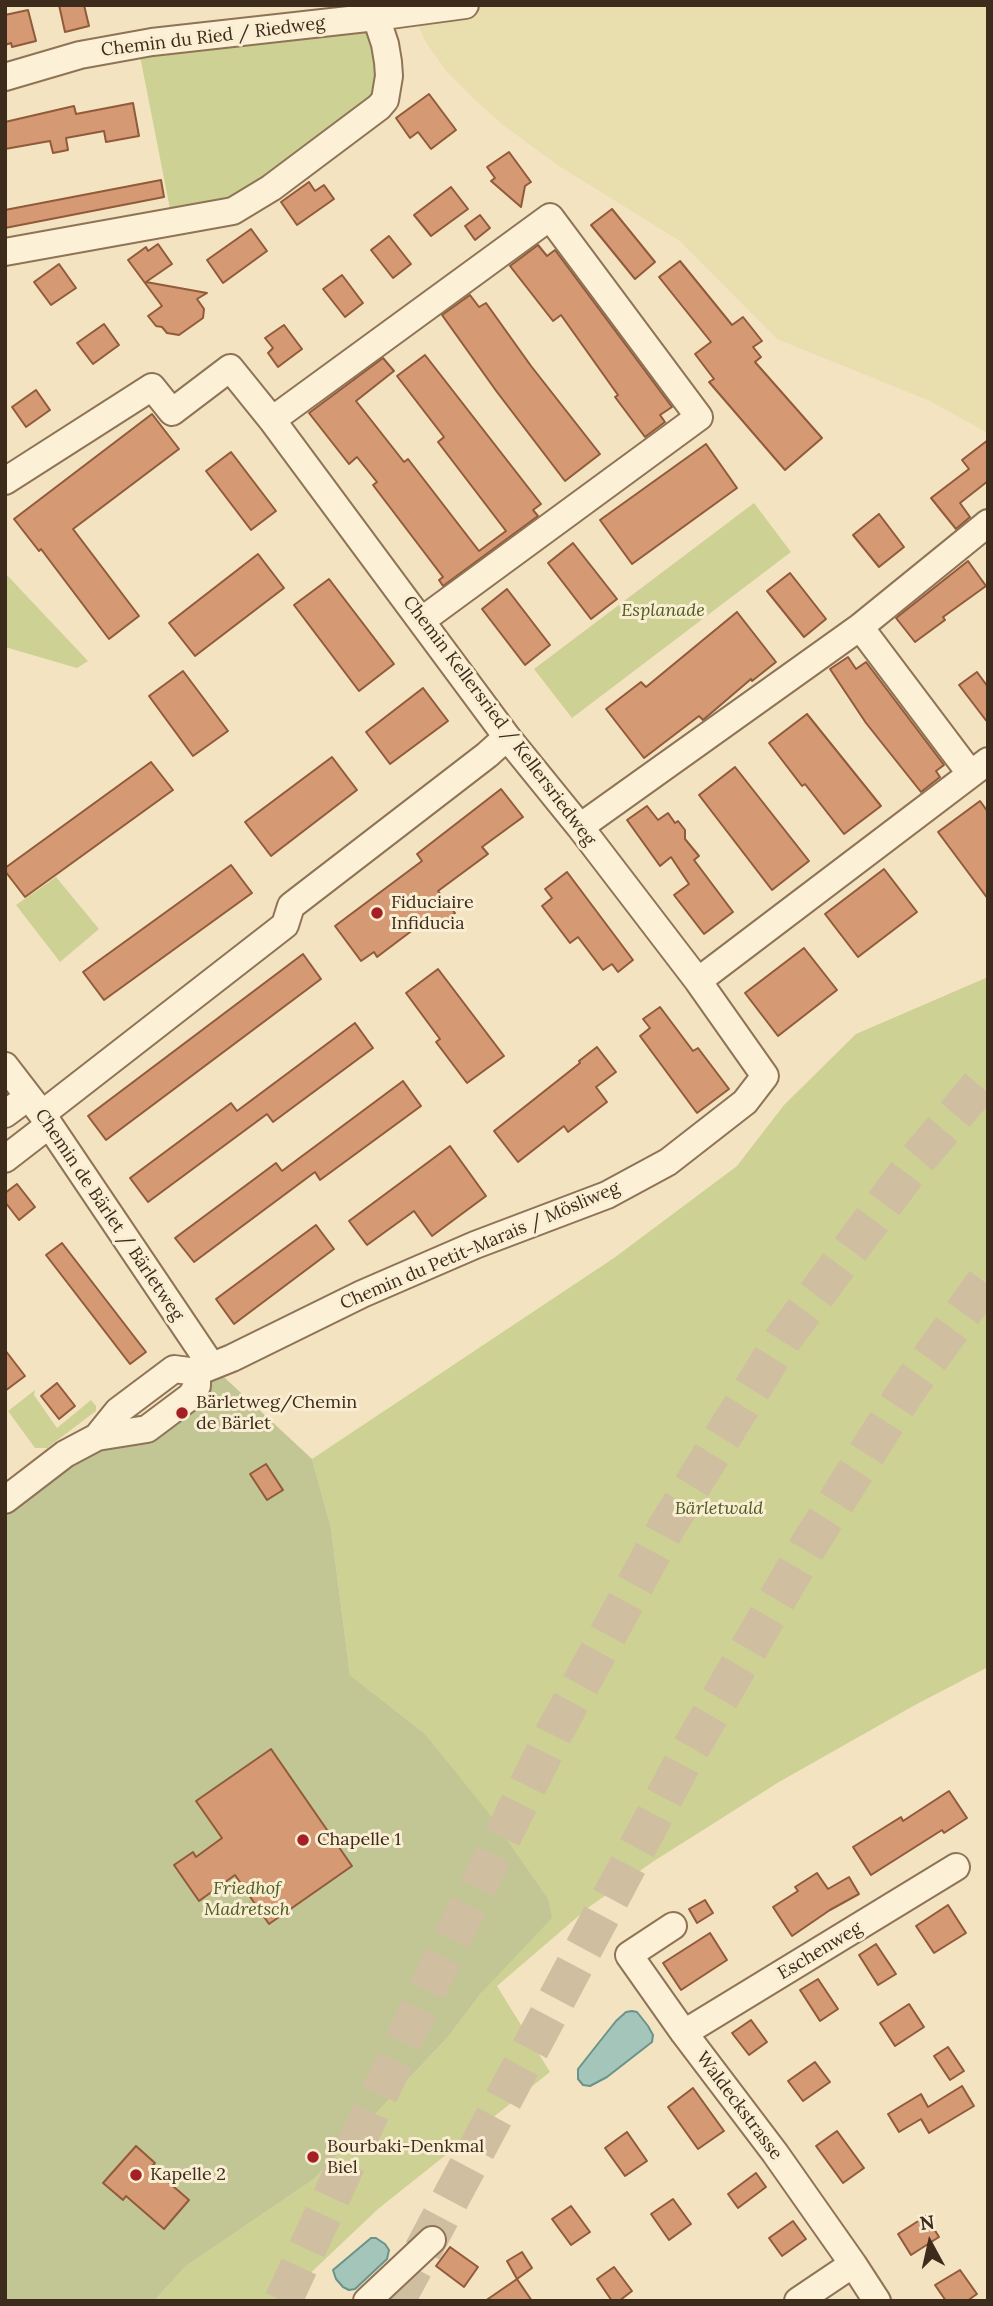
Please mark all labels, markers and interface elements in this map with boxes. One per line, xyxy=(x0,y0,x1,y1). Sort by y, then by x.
street label: Chemin du Ried / Riedweg xyxy=(100,13,326,61)
street label: Chemin Kellersried / Kellersriedweg xyxy=(398,592,600,850)
park label: Esplanade xyxy=(621,600,705,622)
place label: Fiduciaire Infiducia xyxy=(391,892,474,934)
marker: Fiduciaire Infiducia xyxy=(369,905,385,921)
street label: Chemin de Bärlet / Bärletweg xyxy=(30,1105,188,1325)
street label: Chemin du Petit-Marais / Mösliweg xyxy=(337,1177,623,1315)
place label: Bärletweg/Chemin de Bärlet xyxy=(196,1392,357,1434)
marker: Bärletweg/Chemin de Bärlet xyxy=(174,1405,190,1421)
park label: Bärletwald xyxy=(675,1498,763,1520)
place label: Chapelle 1 xyxy=(317,1829,401,1851)
marker: Chapelle 1 xyxy=(295,1832,311,1848)
park label: Friedhof Madretsch xyxy=(204,1878,290,1920)
street label: Eschenweg xyxy=(774,1917,866,1985)
street label: Waldeckstrasse xyxy=(691,2048,787,2164)
place label: Bourbaki-Denkmal Biel xyxy=(327,2136,484,2178)
marker: Bourbaki-Denkmal Biel xyxy=(305,2149,321,2165)
place label: Kapelle 2 xyxy=(150,2164,226,2186)
marker: Kapelle 2 xyxy=(128,2167,144,2183)
north arrow xyxy=(895,2208,965,2278)
text: N xyxy=(918,2209,936,2235)

